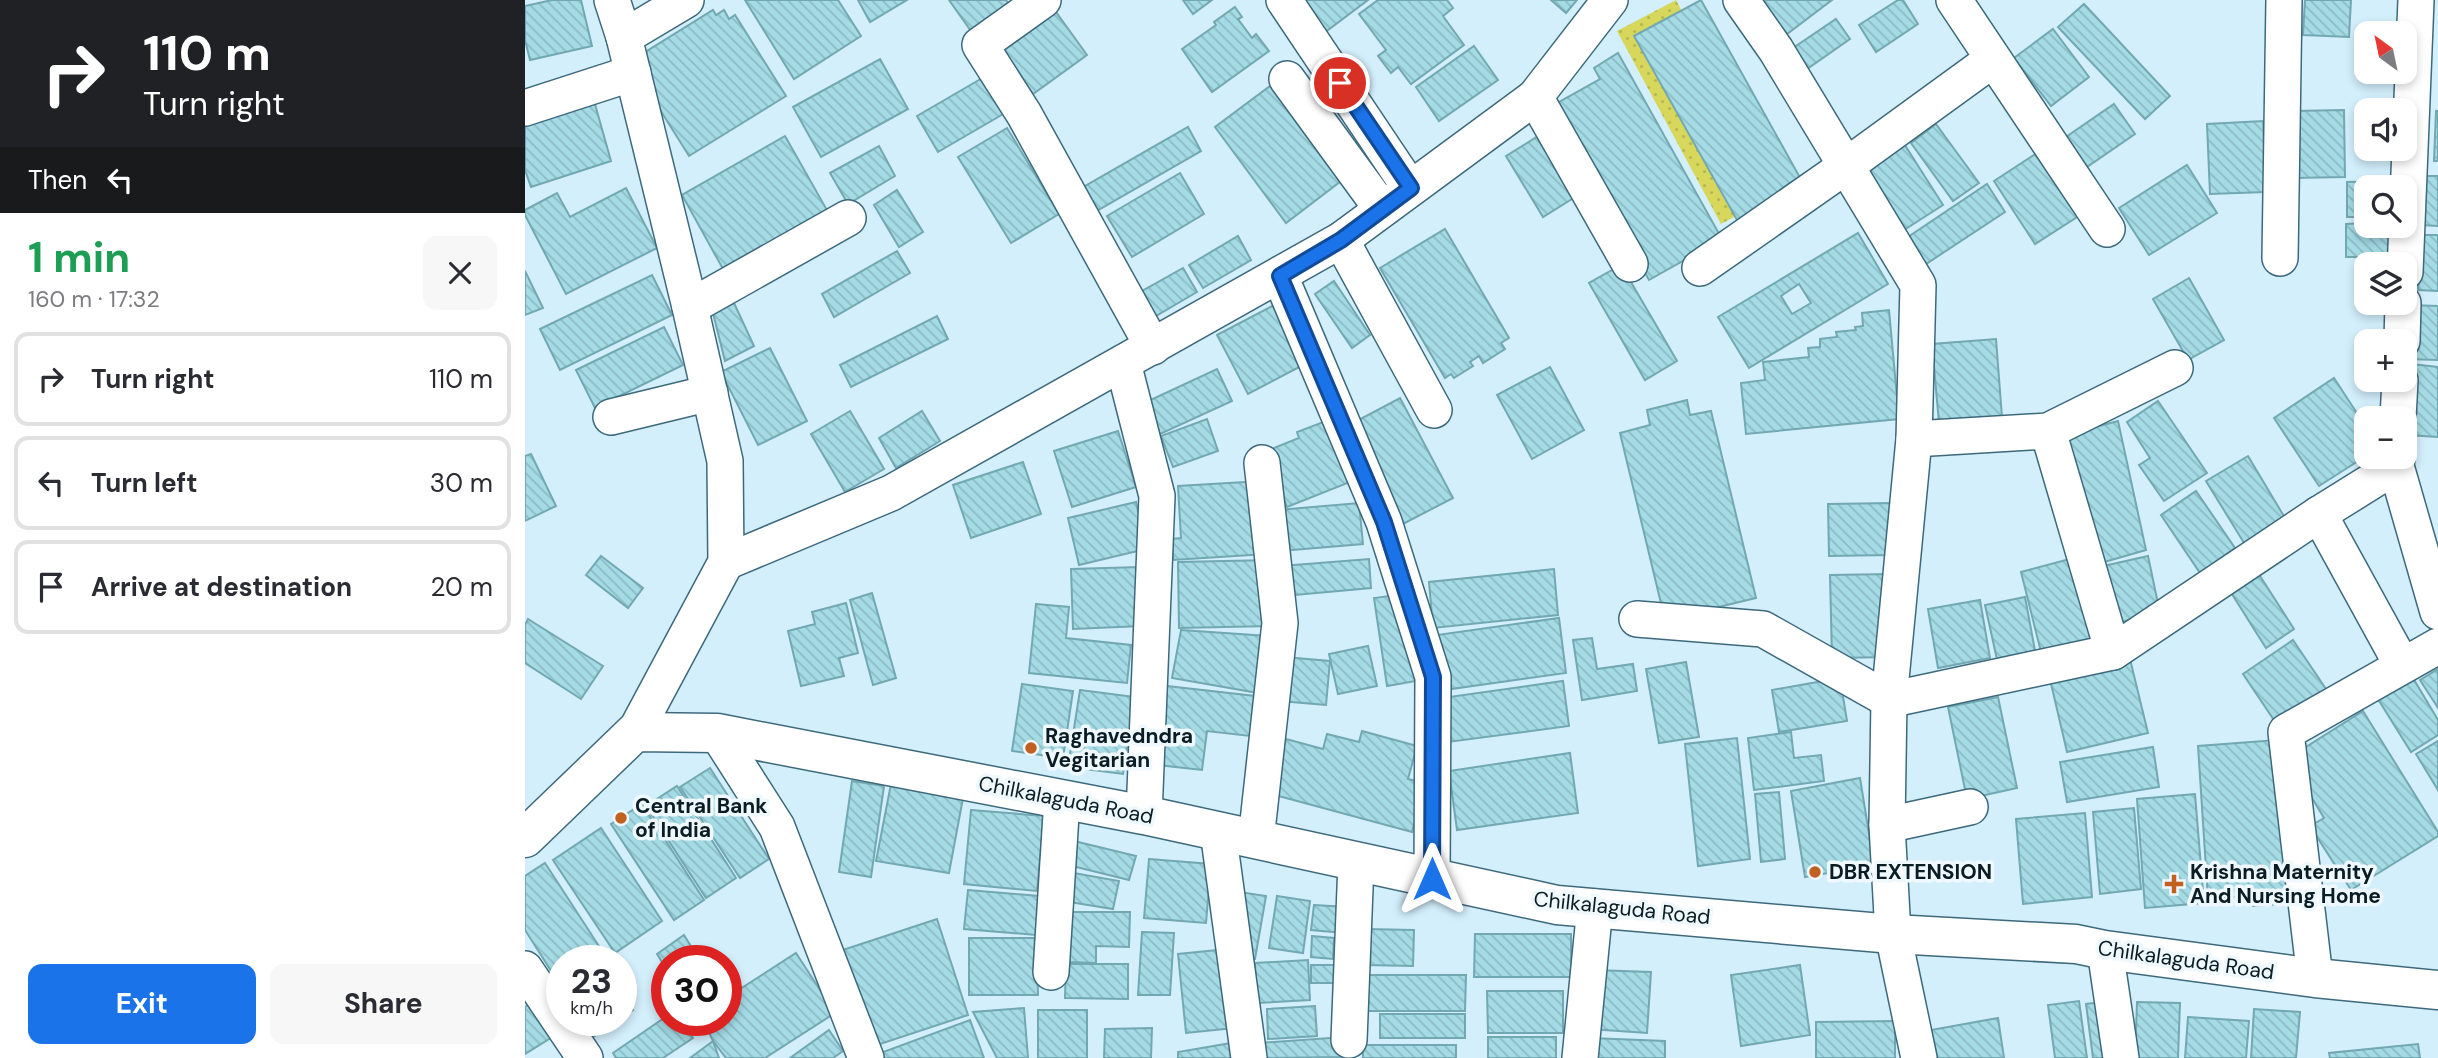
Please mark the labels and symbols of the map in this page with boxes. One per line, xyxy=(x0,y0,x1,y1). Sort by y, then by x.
north arrow xyxy=(2354,21,2417,84)
pin xyxy=(1310,53,1370,113)
place label: Raghavedndra Vegitarian xyxy=(1045,722,1193,774)
marker: Raghavedndra Vegitarian xyxy=(1023,740,1039,756)
street label: Chilkalaguda Road xyxy=(976,769,1156,831)
place label: Central Bank of India xyxy=(635,792,767,844)
marker: Central Bank of India xyxy=(613,810,629,826)
position arrow xyxy=(1395,842,1469,916)
place label: DBR EXTENSION xyxy=(1829,858,1992,886)
place label: Krishna Maternity And Nursing Home xyxy=(2190,858,2381,910)
marker: DBR EXTENSION xyxy=(1807,864,1823,880)
marker: Krishna Maternity And Nursing Home xyxy=(2164,874,2184,894)
street label: Chilkalaguda Road xyxy=(1532,885,1712,931)
street label: Chilkalaguda Road xyxy=(2096,934,2276,986)
speed limit sign: 30 xyxy=(651,945,742,1036)

